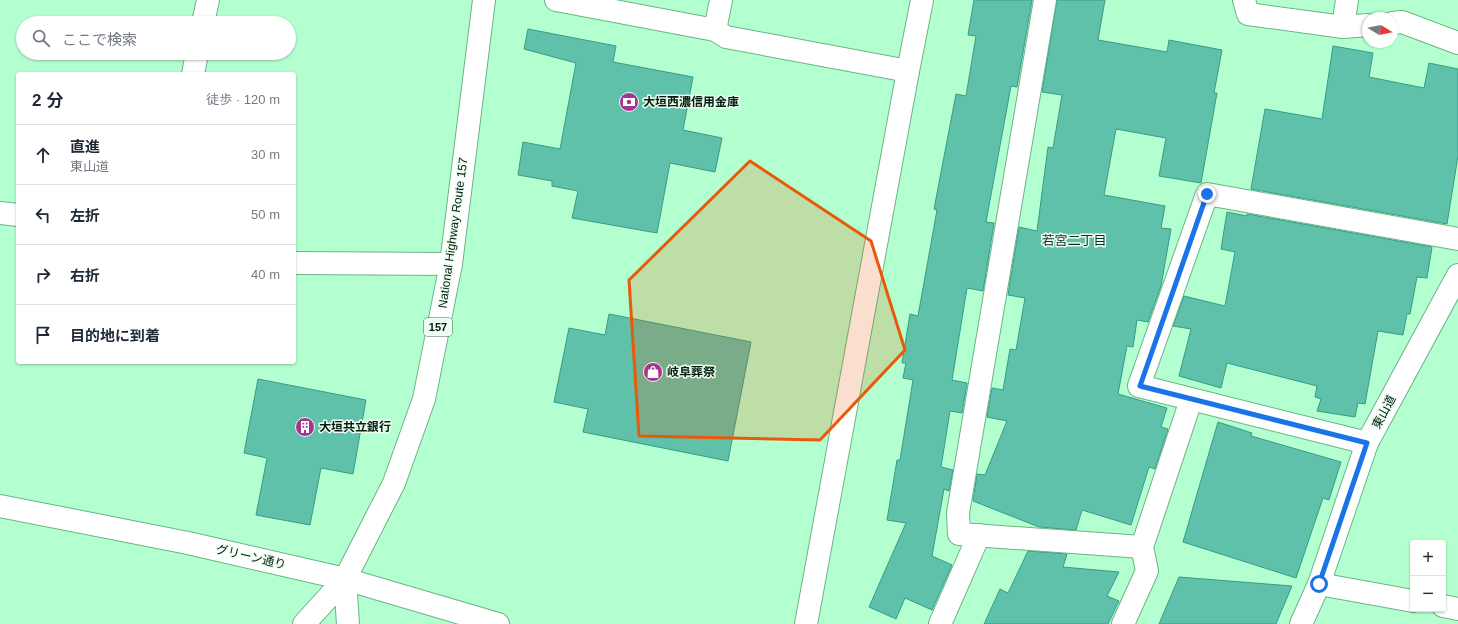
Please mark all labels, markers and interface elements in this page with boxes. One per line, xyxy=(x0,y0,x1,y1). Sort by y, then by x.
north arrow xyxy=(1362,12,1398,48)
search box xyxy=(16,16,296,60)
icon: search xyxy=(30,27,52,49)
text: ここで検索 xyxy=(62,31,137,48)
text: 2 分 xyxy=(32,91,63,110)
bank icon: 大垣西濃信用金庫 xyxy=(618,91,640,113)
text: 徒歩 · 120 m xyxy=(206,92,280,107)
place label: 大垣西濃信用金庫 xyxy=(643,95,739,109)
text: 直進 xyxy=(70,138,100,155)
icon: ahead xyxy=(32,144,54,166)
text: 30 m xyxy=(251,147,280,162)
street label: National Highway Route 157 xyxy=(435,156,471,309)
text: 東山道 xyxy=(70,159,109,174)
route end xyxy=(1198,185,1216,203)
icon: left xyxy=(32,204,54,226)
text: 左折 xyxy=(70,207,100,224)
text: 50 m xyxy=(251,207,280,222)
district label: 若宮二丁目 xyxy=(1041,233,1107,248)
icon: right xyxy=(32,264,54,286)
text: 右折 xyxy=(70,267,100,284)
text: 40 m xyxy=(251,267,280,282)
road number: 157 xyxy=(424,318,452,336)
icon: arrive xyxy=(32,324,54,346)
text: 目的地に到着 xyxy=(70,327,160,344)
shop icon: 岐阜葬祭 xyxy=(642,361,664,383)
place label: 岐阜葬祭 xyxy=(667,365,715,379)
street label: 東山道 xyxy=(1369,393,1399,431)
building icon: 大垣共立銀行 xyxy=(294,416,316,438)
place label: 大垣共立銀行 xyxy=(319,420,391,434)
map controls xyxy=(1410,540,1446,612)
button: + xyxy=(1410,540,1446,576)
street label: グリーン通り xyxy=(215,542,287,572)
route start xyxy=(1310,575,1328,593)
button: − xyxy=(1410,576,1446,612)

